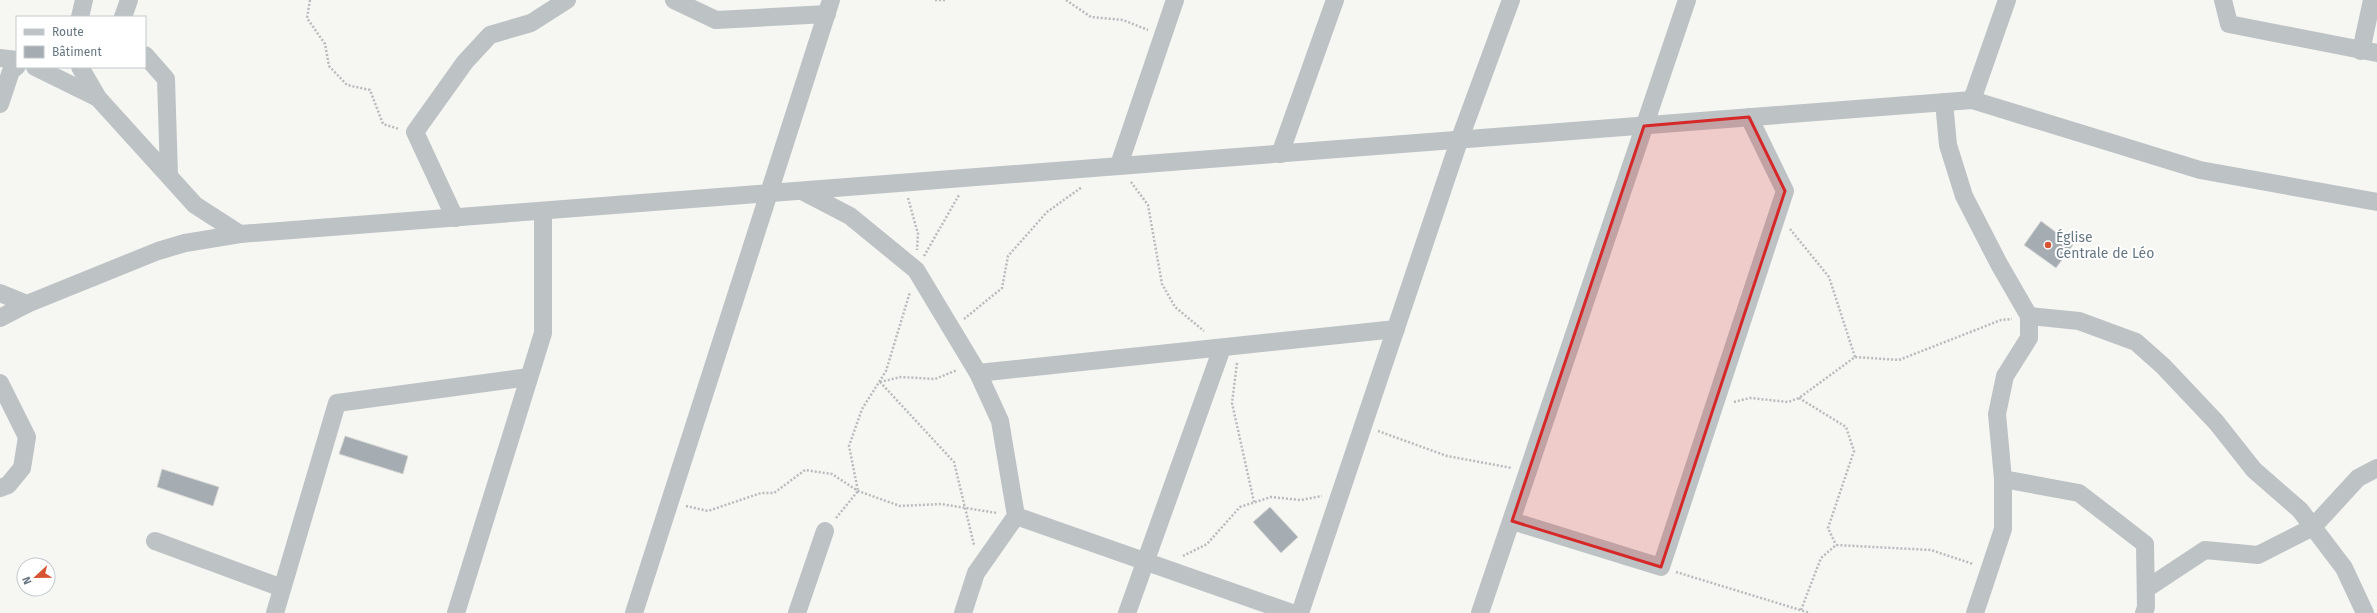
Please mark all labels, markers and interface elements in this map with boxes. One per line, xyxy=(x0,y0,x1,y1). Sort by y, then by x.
legend xyxy=(16,16,146,68)
text: Route xyxy=(52,25,84,39)
text: Bâtiment xyxy=(52,45,102,59)
place label: Église Centrale de Léo xyxy=(2056,228,2154,262)
marker: Église Centrale de Léo xyxy=(2043,240,2053,250)
north arrow xyxy=(16,557,56,597)
text: N xyxy=(20,575,35,586)

